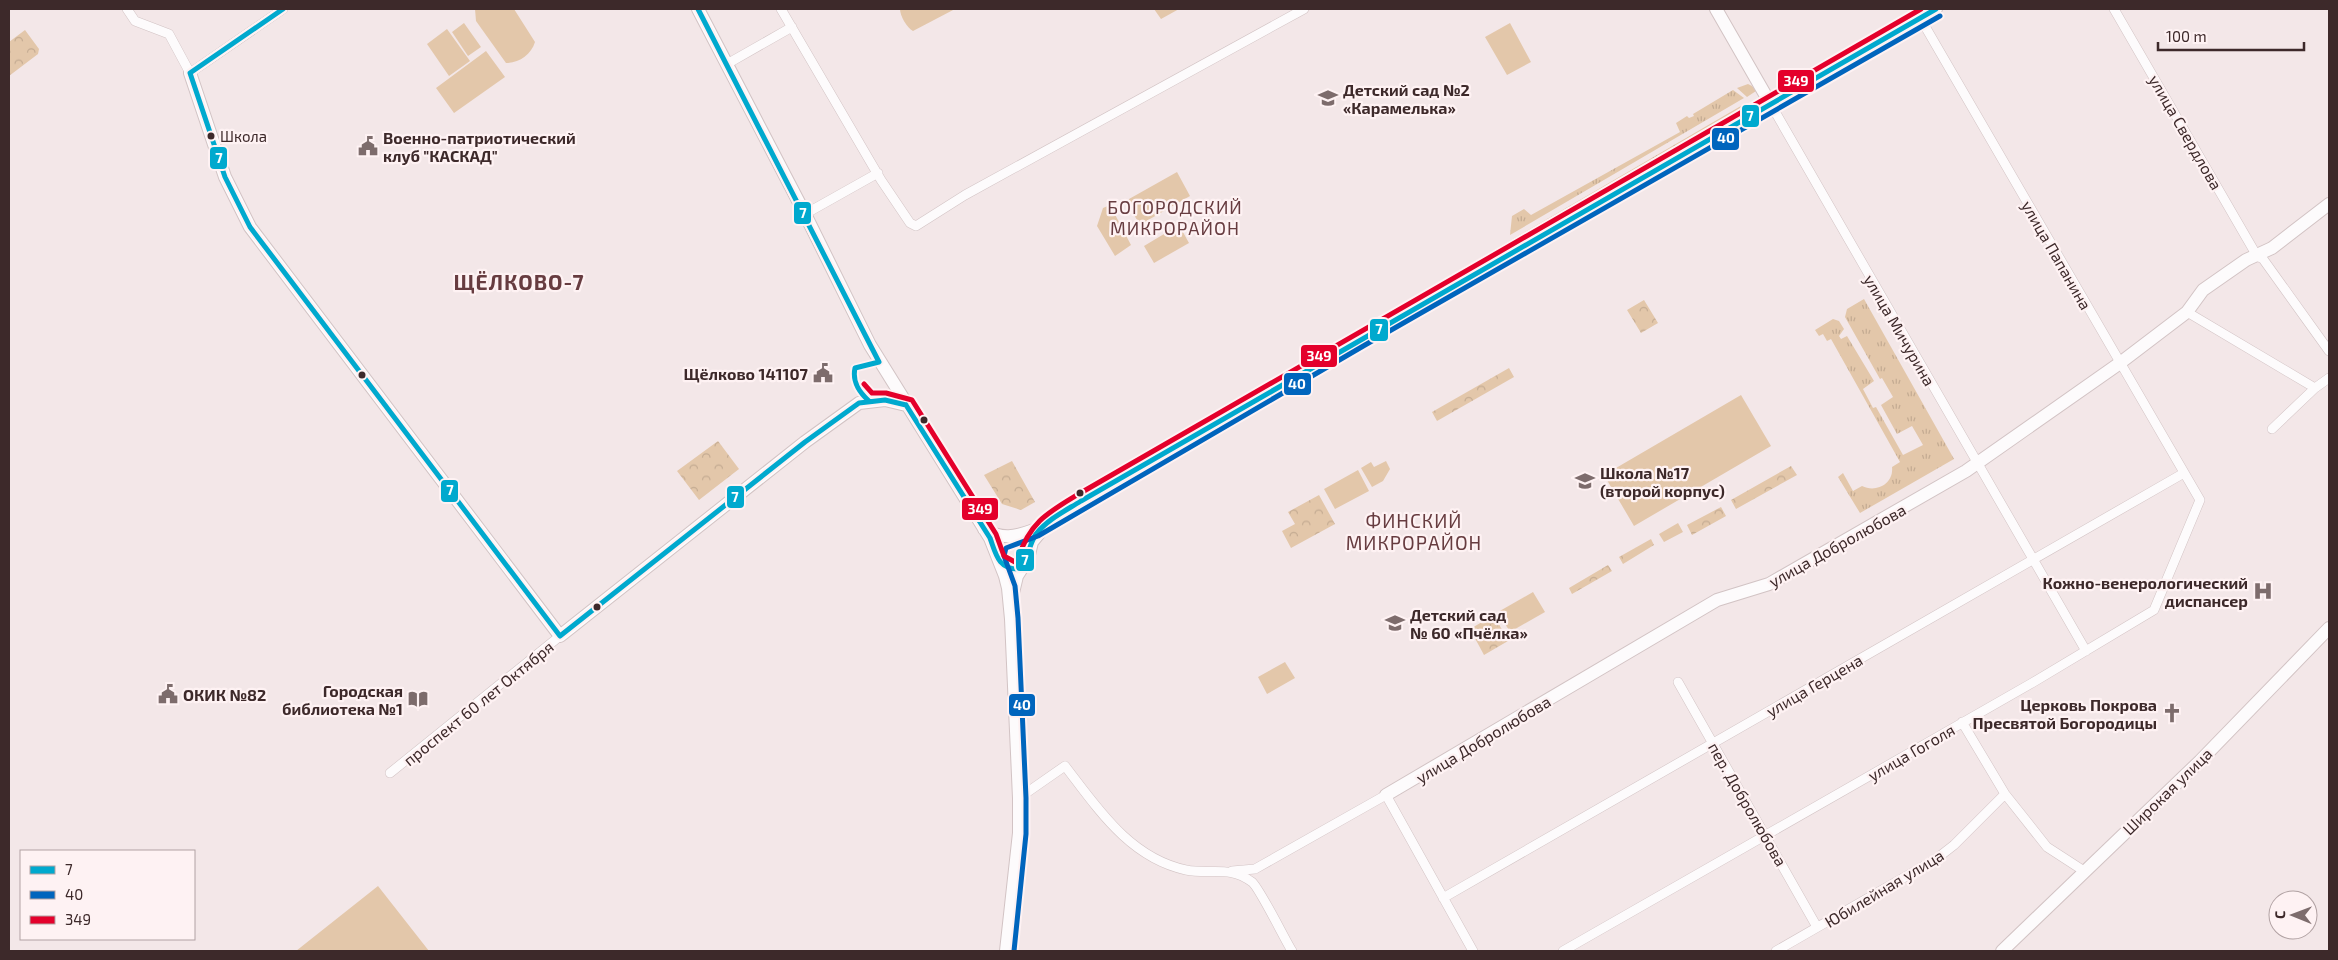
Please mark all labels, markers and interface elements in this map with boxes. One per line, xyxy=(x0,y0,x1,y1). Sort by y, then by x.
scale bar xyxy=(2158,20,2304,52)
text: 100 m xyxy=(2166,27,2207,45)
line badge: 349 xyxy=(1777,69,1815,93)
street label: улица Свердлова xyxy=(2145,71,2227,193)
text: 349 xyxy=(1783,72,1809,89)
place label: Детский сад №2 «Карамелька» xyxy=(1343,80,1470,117)
school or university icon: Детский сад №2 «Карамелька» xyxy=(1317,87,1339,109)
line badge: 7 xyxy=(1741,104,1760,128)
text: 7 xyxy=(1746,107,1754,124)
place label: Школа xyxy=(220,127,267,145)
line badge: 40 xyxy=(1711,127,1740,151)
place label: Военно-патриотический клуб "КАСКАД" xyxy=(383,128,576,165)
text: 40 xyxy=(1717,129,1735,146)
marker: Школа xyxy=(206,131,216,141)
public building icon: Военно-патриотический клуб "КАСКАД" xyxy=(357,135,379,157)
line badge: 7 xyxy=(209,146,228,170)
text: 7 xyxy=(215,149,223,166)
district label: БОГОРОДСКИЙ МИКРОРАЙОН xyxy=(1107,196,1243,239)
street label: улица Папанина xyxy=(2017,197,2096,313)
line badge: 7 xyxy=(793,201,812,225)
text: 7 xyxy=(799,204,807,221)
district label: ЩЁЛКОВО-7 xyxy=(453,269,585,294)
street label: улица Мичурина xyxy=(1860,271,1940,390)
line badge: 7 xyxy=(1369,318,1389,342)
text: 7 xyxy=(1375,320,1383,337)
line badge: 349 xyxy=(1300,344,1338,368)
text: 349 xyxy=(1306,347,1332,364)
public building icon: Щёлково 141107 xyxy=(812,362,834,384)
place label: Щёлково 141107 xyxy=(684,364,809,383)
unlabelled marker xyxy=(357,370,367,380)
line badge: 40 xyxy=(1283,372,1312,396)
text: 40 xyxy=(1288,375,1306,392)
unlabelled marker xyxy=(919,415,929,425)
place label: Школа №17 (второй корпус) xyxy=(1600,463,1725,500)
school or university icon: Школа №17 (второй корпус) xyxy=(1574,470,1596,492)
line badge: 7 xyxy=(440,479,459,503)
text: 7 xyxy=(446,481,454,498)
line badge: 7 xyxy=(726,485,745,509)
text: 7 xyxy=(731,488,739,505)
unlabelled marker xyxy=(1075,488,1085,498)
line badge: 349 xyxy=(961,497,999,521)
street label: улица Добролюбова xyxy=(1765,499,1909,591)
text: 349 xyxy=(967,500,993,517)
district label: ФИНСКИЙ МИКРОРАЙОН xyxy=(1346,509,1482,554)
line badge: 7 xyxy=(1015,548,1035,572)
text: 7 xyxy=(1021,551,1029,568)
place label: Кожно-венерологический диспансер xyxy=(2043,573,2248,610)
hospital icon: Кожно-венерологический диспансер xyxy=(2252,580,2274,602)
unlabelled marker xyxy=(592,602,602,612)
place label: Детский сад № 60 «Пчёлка» xyxy=(1410,605,1528,642)
school or university icon: Детский сад № 60 «Пчёлка» xyxy=(1384,612,1406,634)
street label: проспект 60 лет Октября xyxy=(399,637,557,769)
street label: улица Герцена xyxy=(1762,650,1866,721)
place label: Городская библиотека №1 xyxy=(282,681,403,718)
public building icon: ОКИК №82 xyxy=(157,683,179,705)
place label: ОКИК №82 xyxy=(183,685,266,704)
library icon: Городская библиотека №1 xyxy=(407,688,429,710)
street label: улица Добролюбова xyxy=(1412,691,1554,788)
line badge: 40 xyxy=(1008,693,1036,717)
place label: Церковь Покрова Пресвятой Богородицы xyxy=(1972,695,2157,732)
text: 40 xyxy=(1013,696,1031,713)
church icon: Церковь Покрова Пресвятой Богородицы xyxy=(2161,702,2183,724)
street label: улица Гоголя xyxy=(1864,719,1958,785)
street label: пер. Добролюбова xyxy=(1705,739,1791,869)
street label: Широкая улица xyxy=(2118,744,2216,839)
street label: Юбилейная улица xyxy=(1821,845,1947,932)
legend xyxy=(20,850,195,940)
text: 7 xyxy=(65,860,73,878)
text: 40 xyxy=(65,885,83,903)
north arrow xyxy=(2268,890,2318,940)
text: 349 xyxy=(65,910,91,928)
text: С xyxy=(2271,910,2288,919)

